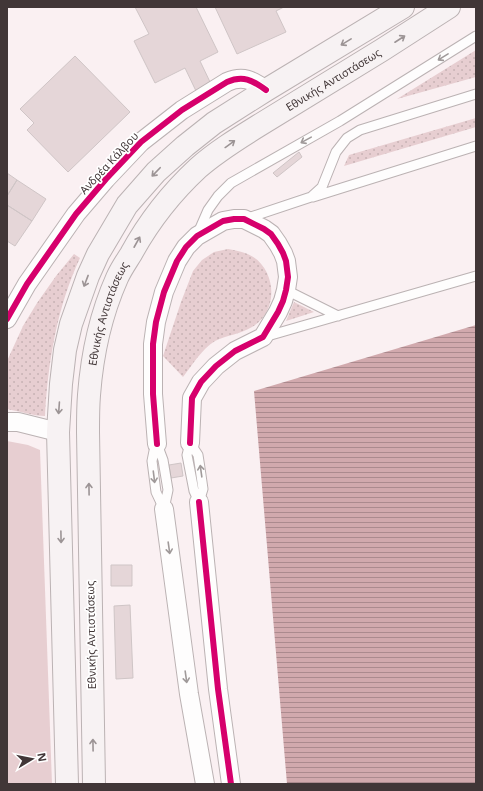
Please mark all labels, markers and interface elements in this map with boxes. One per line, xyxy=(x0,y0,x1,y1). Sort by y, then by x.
one-way arrow xyxy=(394,34,406,42)
one-way arrow xyxy=(341,38,352,46)
street label: Εθνικής Αντιστάσεως xyxy=(283,45,383,114)
one-way arrow xyxy=(438,53,449,61)
street label: Ανδρέα Κάλβου xyxy=(76,128,141,197)
one-way arrow xyxy=(300,137,312,145)
one-way arrow xyxy=(225,140,236,148)
one-way arrow xyxy=(151,167,161,177)
one-way arrow xyxy=(134,236,142,248)
street label: Εθνικής Αντιστάσεως xyxy=(84,258,131,367)
one-way arrow xyxy=(82,275,90,287)
one-way arrow xyxy=(56,401,63,414)
one-way arrow xyxy=(197,465,205,478)
one-way arrow xyxy=(150,470,158,483)
one-way arrow xyxy=(85,483,93,496)
one-way arrow xyxy=(57,530,64,543)
one-way arrow xyxy=(165,541,173,554)
street label: Εθνικής Αντιστάσεως xyxy=(82,581,99,689)
one-way arrow xyxy=(182,670,190,683)
north arrow xyxy=(12,739,52,779)
one-way arrow xyxy=(89,739,97,752)
text: N xyxy=(34,751,51,763)

